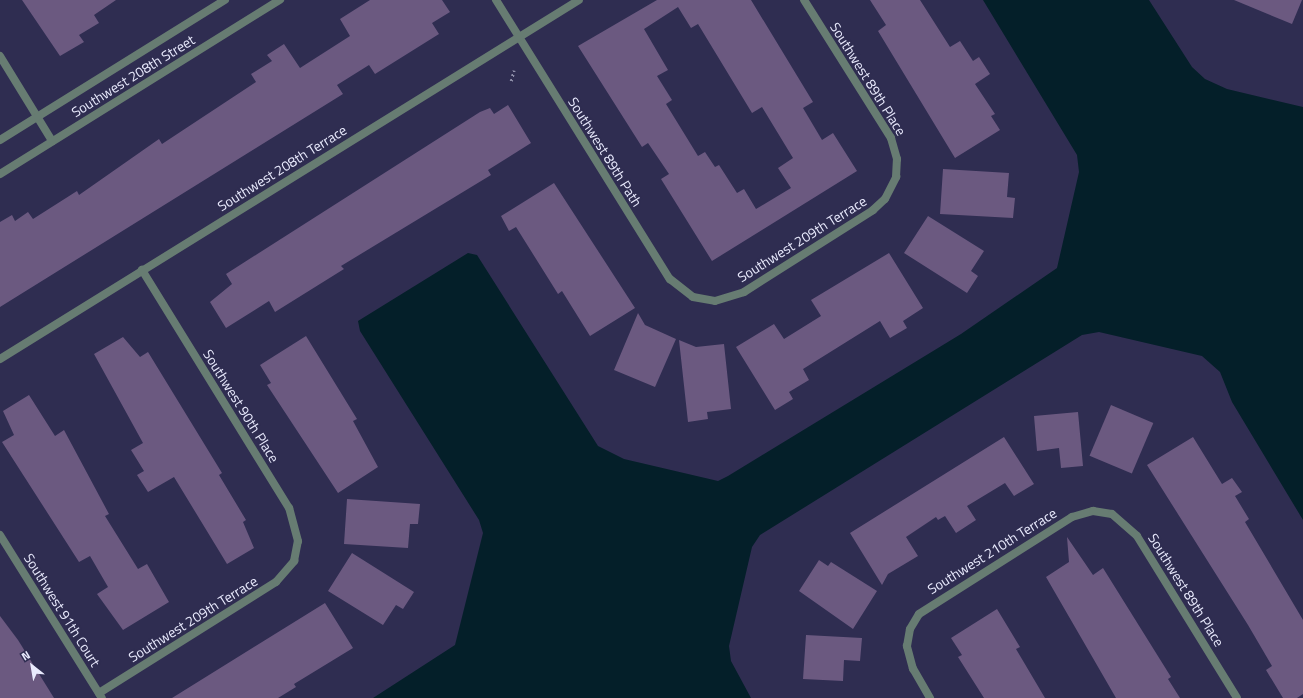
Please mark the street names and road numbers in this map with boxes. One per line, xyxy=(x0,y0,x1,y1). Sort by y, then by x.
street label: Southwest 89th Place xyxy=(826,20,910,138)
street label: Southwest 208th Street xyxy=(68,31,198,121)
street label: Southwest 89th Path xyxy=(565,94,645,210)
street label: Southwest 208th Terrace xyxy=(214,121,350,215)
street label: Southwest 209th Terrace xyxy=(734,192,870,286)
street label: Southwest 90th Place xyxy=(199,347,283,465)
street label: Southwest 210th Terrace xyxy=(924,504,1060,598)
street label: Southwest 89th Place xyxy=(1144,531,1228,649)
street label: Southwest 91th Court xyxy=(20,550,104,670)
street label: Southwest 209th Terrace xyxy=(125,572,261,666)

